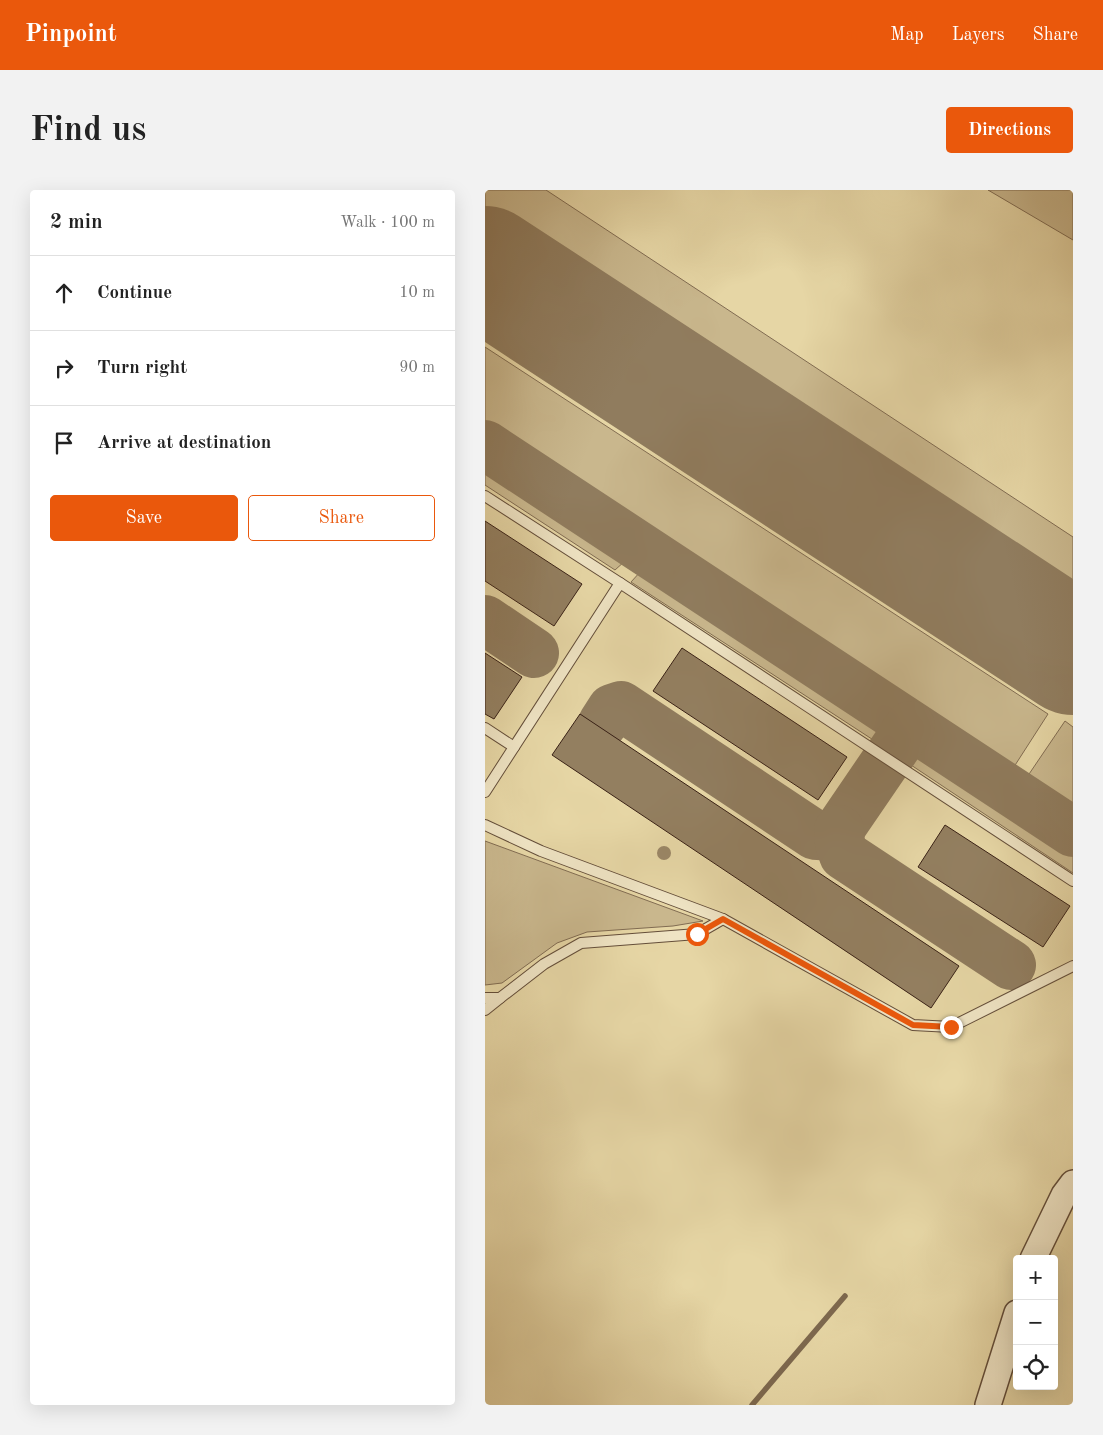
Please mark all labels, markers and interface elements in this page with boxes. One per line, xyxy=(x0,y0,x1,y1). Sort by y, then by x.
text: Pinpoint xyxy=(25,23,117,47)
text: Map xyxy=(890,26,924,44)
text: Layers xyxy=(952,26,1004,44)
text: Share xyxy=(1032,26,1078,44)
button: Directions xyxy=(946,107,1073,153)
text: Find us xyxy=(30,113,146,148)
text: 2 min xyxy=(50,212,103,233)
text: Walk · 100 m xyxy=(340,215,435,231)
icon: ahead xyxy=(50,279,78,307)
text: Continue xyxy=(97,284,172,303)
text: 10 m xyxy=(399,285,435,301)
icon: right xyxy=(50,354,78,382)
text: Turn right xyxy=(97,359,187,378)
text: 90 m xyxy=(399,360,435,376)
icon: arrive xyxy=(50,429,78,457)
text: Arrive at destination xyxy=(97,434,271,453)
button: Save xyxy=(50,495,238,541)
button: Share xyxy=(248,495,435,541)
route start xyxy=(686,923,709,946)
route end xyxy=(940,1016,963,1039)
map controls xyxy=(1013,1255,1058,1390)
button: + xyxy=(1013,1255,1058,1300)
button: − xyxy=(1013,1300,1058,1345)
button: locate xyxy=(1013,1345,1058,1390)

